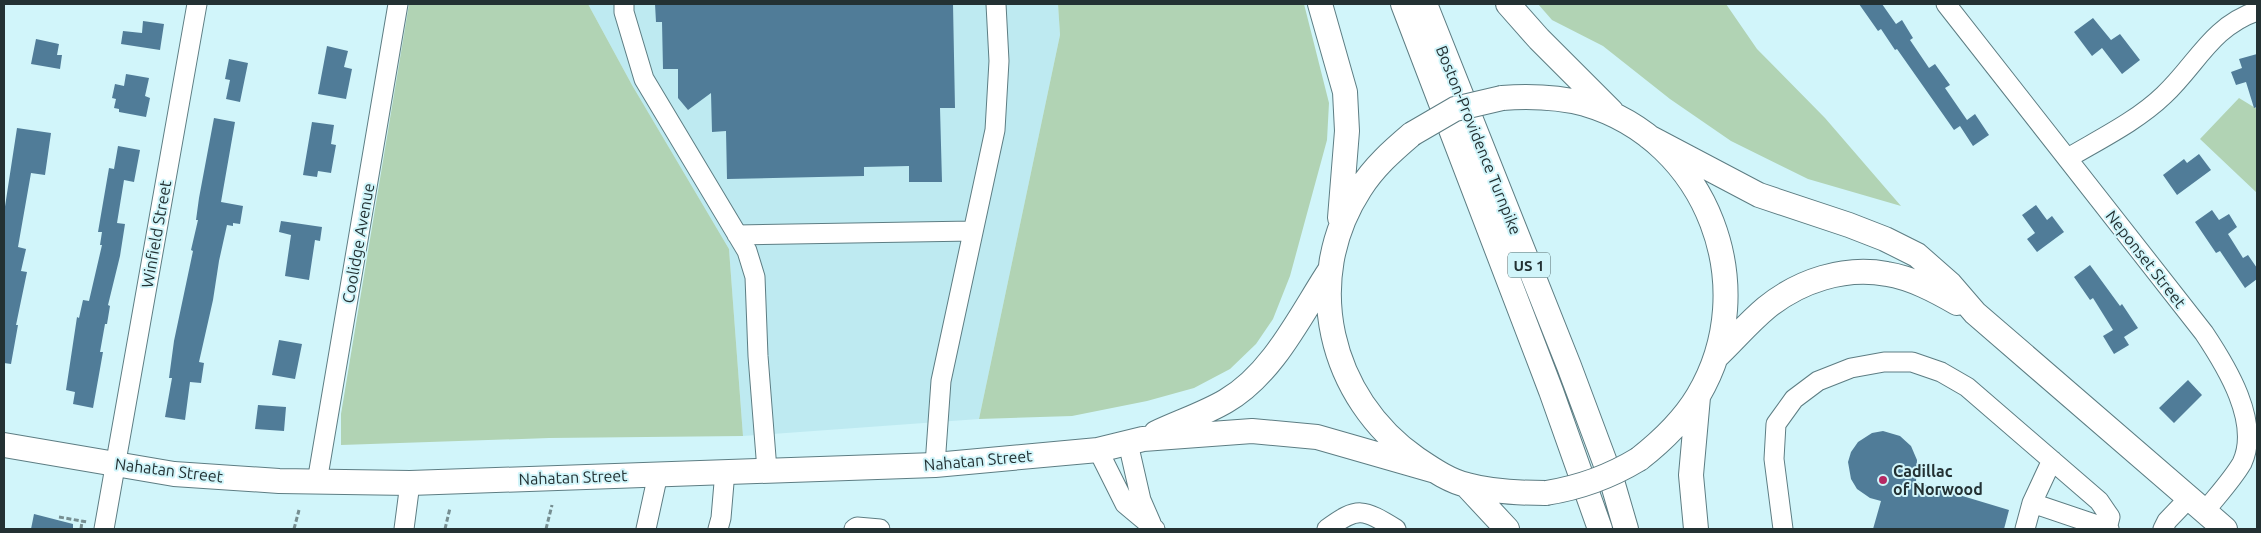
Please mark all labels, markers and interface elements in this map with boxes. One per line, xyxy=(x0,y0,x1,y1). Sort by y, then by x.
street label: Boston-Providence Turnpike xyxy=(1433,43,1525,237)
street label: Winfield Street xyxy=(138,178,174,289)
street label: Coolidge Avenue xyxy=(339,182,377,304)
street label: Neponset Street xyxy=(2102,207,2190,312)
road number: US 1 xyxy=(1508,252,1550,278)
street label: Nahatan Street xyxy=(923,446,1034,474)
street label: Nahatan Street xyxy=(114,454,225,486)
place label: Cadillac of Norwood xyxy=(1893,462,1983,498)
street label: Nahatan Street xyxy=(518,466,628,488)
marker: Cadillac of Norwood xyxy=(1877,474,1889,486)

